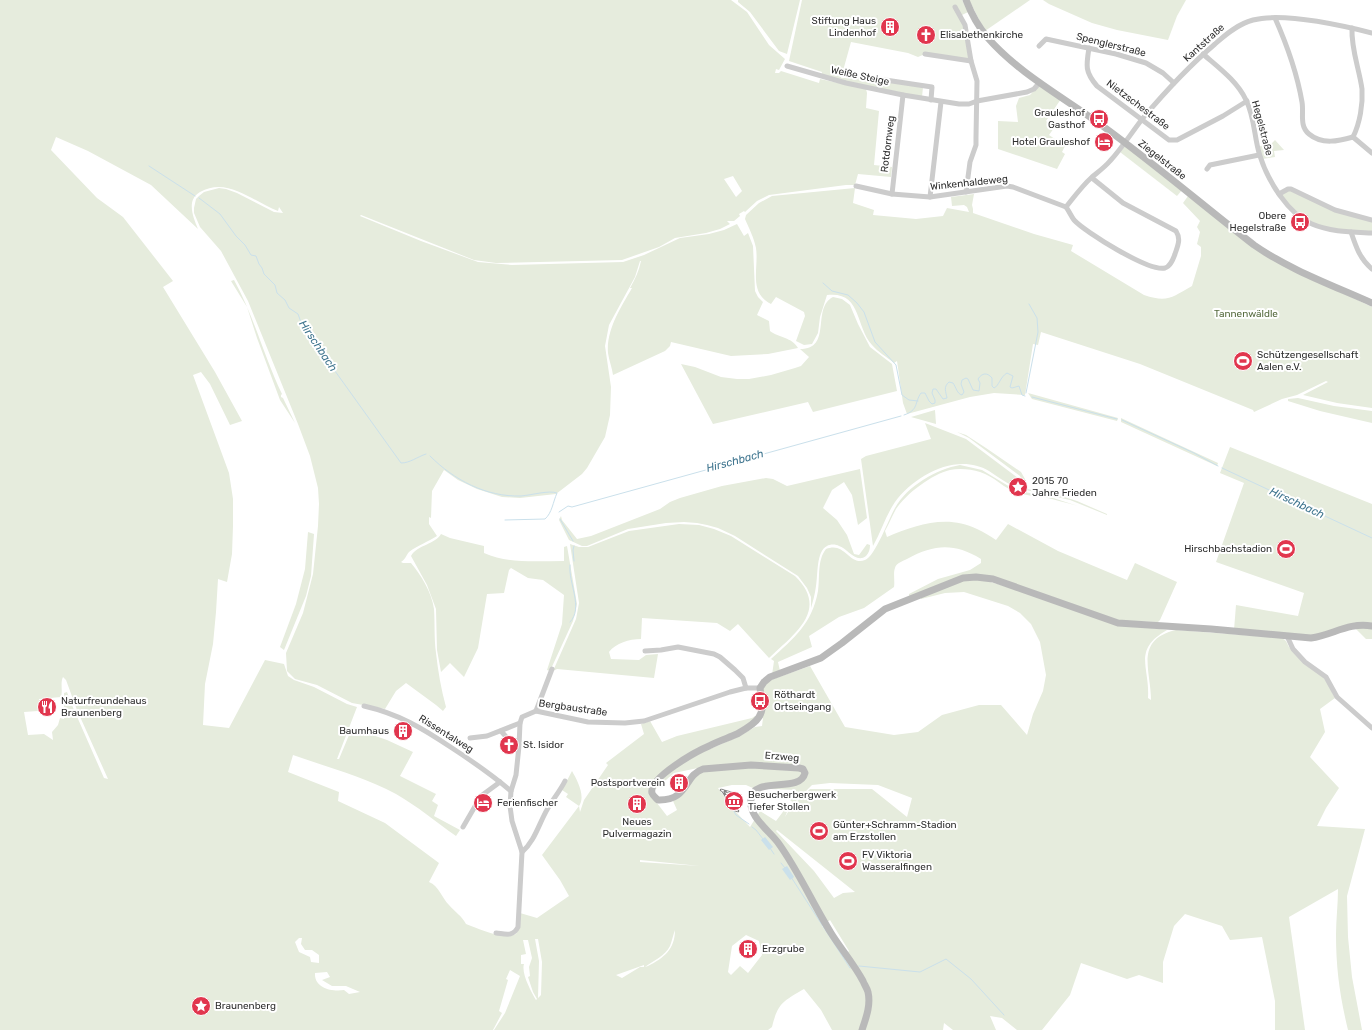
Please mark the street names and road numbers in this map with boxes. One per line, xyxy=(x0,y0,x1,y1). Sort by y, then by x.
street label: Kantstraße xyxy=(1181,21,1227,65)
street label: Spenglerstraße xyxy=(1075,31,1147,60)
street label: Weiße Steige xyxy=(830,64,891,88)
street label: Nietzschestraße xyxy=(1104,77,1172,133)
street label: Hegelstraße xyxy=(1249,99,1275,157)
street label: Rotdornweg xyxy=(879,115,897,173)
street label: Ziegelstraße xyxy=(1136,137,1189,183)
street label: Winkenhaldeweg xyxy=(930,173,1008,193)
street label: Bergbaustraße xyxy=(538,697,608,719)
street label: Rissentalweg xyxy=(416,712,476,756)
street label: Erzweg xyxy=(764,750,800,764)

